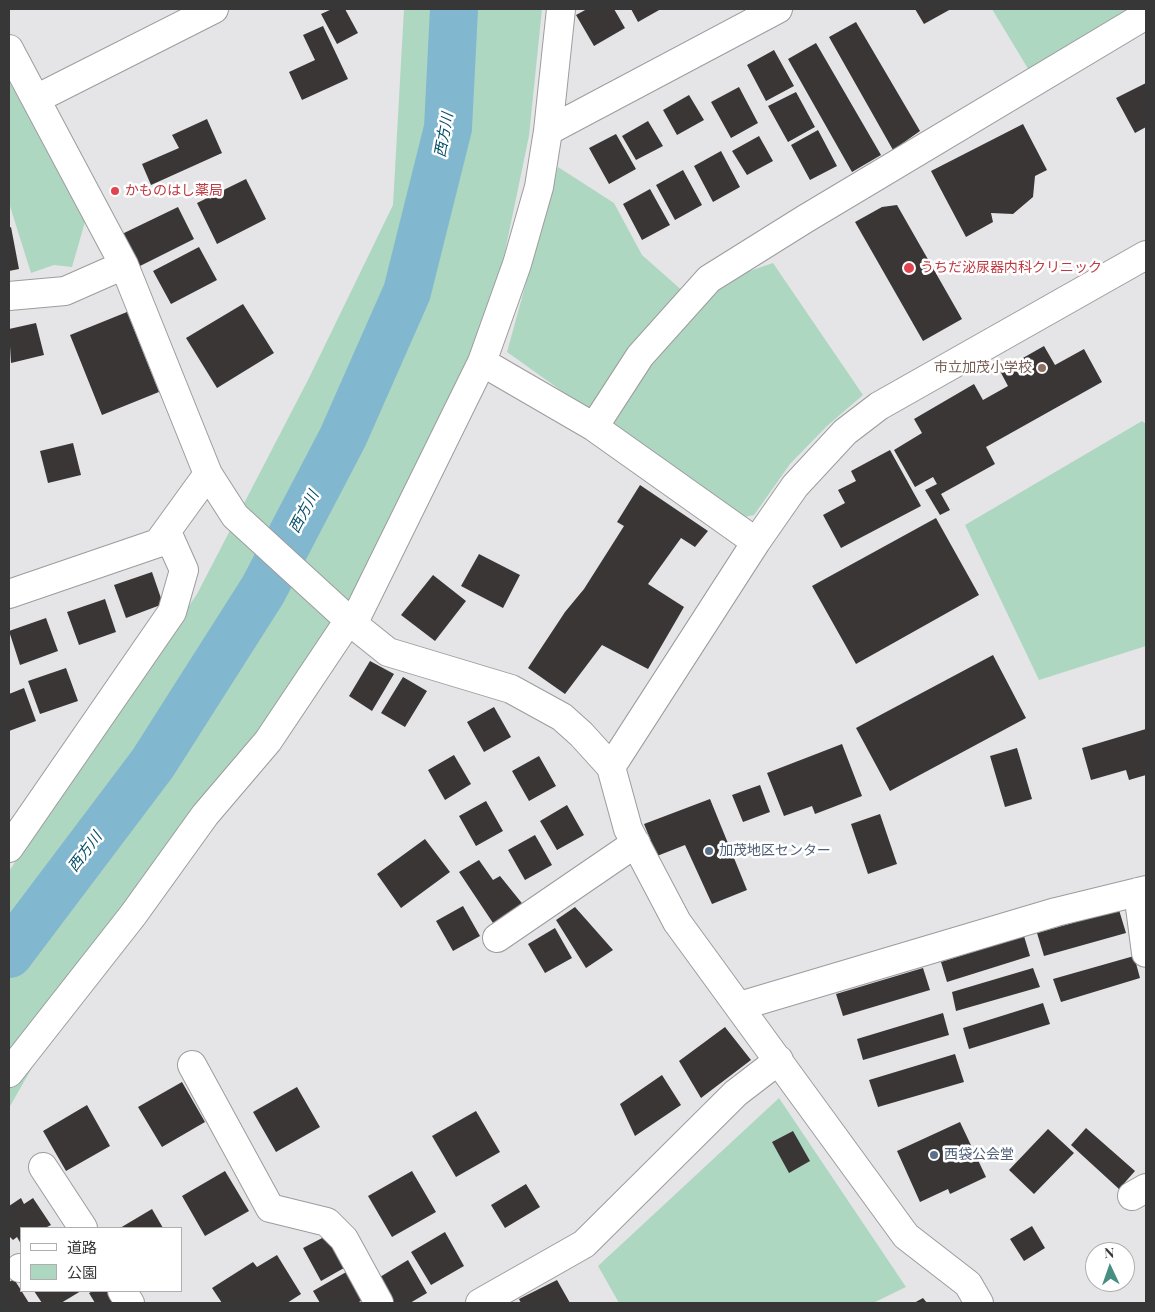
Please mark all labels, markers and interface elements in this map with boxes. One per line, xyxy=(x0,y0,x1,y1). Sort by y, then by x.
water label: 西方川 xyxy=(431,111,457,159)
place label: かものはし薬局 xyxy=(125,183,223,199)
marker: かものはし薬局 xyxy=(109,185,121,197)
place label: うちだ泌尿器内科クリニック xyxy=(920,260,1102,276)
marker: うちだ泌尿器内科クリニック xyxy=(902,261,916,275)
place label: 市立加茂小学校 xyxy=(934,360,1032,376)
marker: 市立加茂小学校 xyxy=(1036,362,1048,374)
water label: 西方川 xyxy=(285,488,323,536)
water label: 西方川 xyxy=(64,829,106,875)
place label: 加茂地区センター xyxy=(719,843,831,859)
marker: 加茂地区センター xyxy=(703,845,715,857)
place label: 西袋公会堂 xyxy=(944,1147,1014,1163)
marker: 西袋公会堂 xyxy=(928,1149,940,1161)
legend xyxy=(20,1227,182,1292)
text: 道路 xyxy=(67,1237,97,1257)
north arrow xyxy=(1085,1242,1135,1292)
text: N xyxy=(1104,1243,1115,1262)
text: 公園 xyxy=(67,1262,97,1282)

